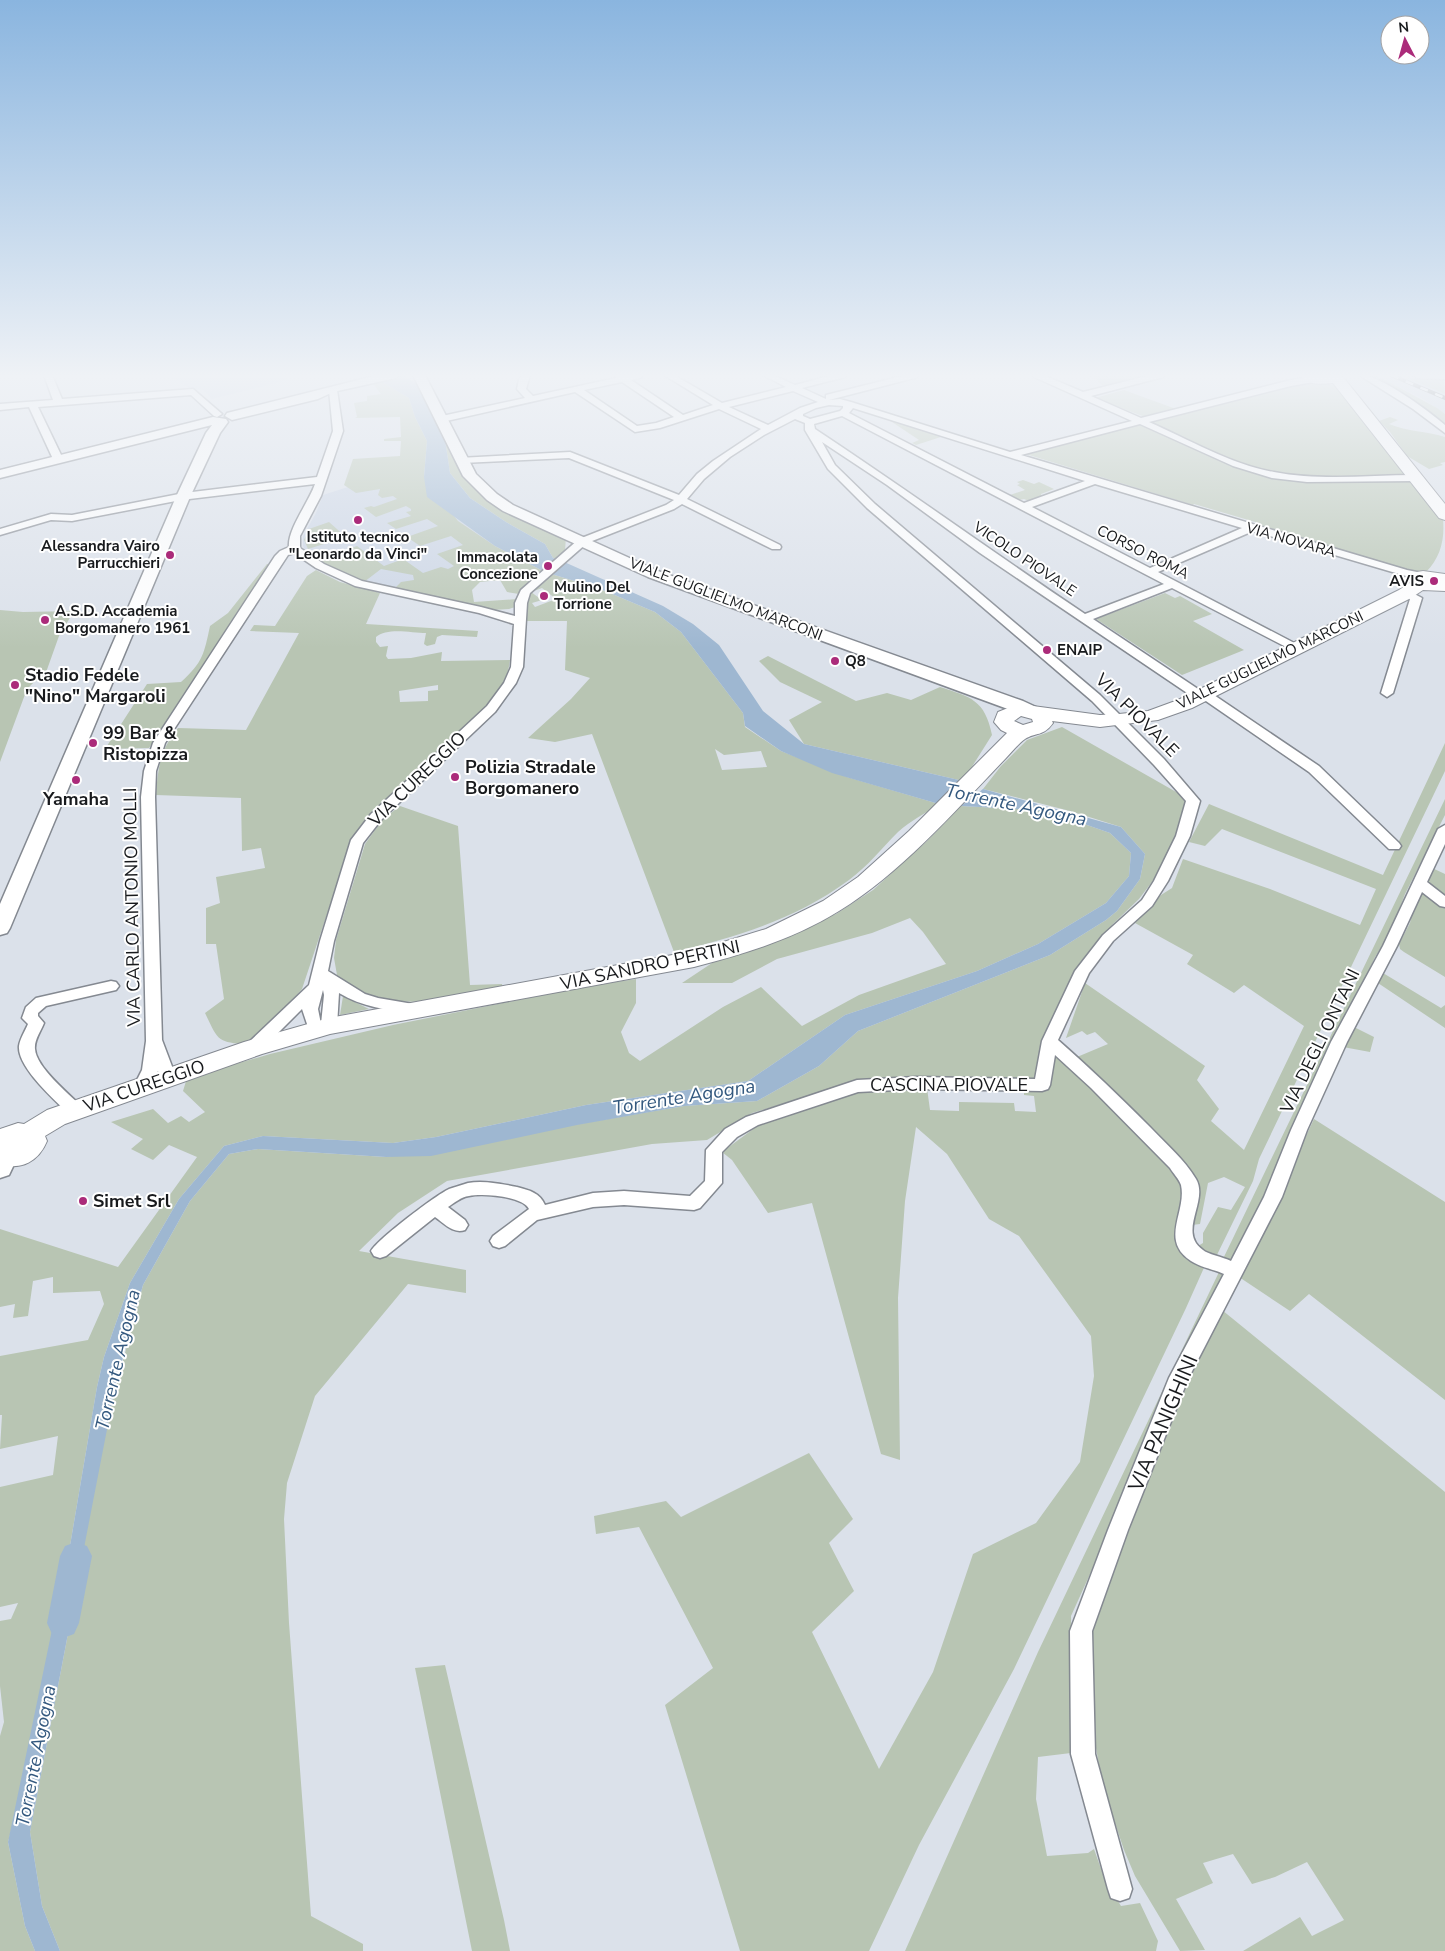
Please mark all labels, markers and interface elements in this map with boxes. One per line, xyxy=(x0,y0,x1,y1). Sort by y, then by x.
north arrow xyxy=(1380,15,1430,65)
text: N xyxy=(1397,18,1410,38)
marker: Istituto tecnico "Leonardo da Vinci" xyxy=(352,514,364,526)
street label: VICOLO PIOVALE xyxy=(969,516,1080,601)
street label: VIA NOVARA xyxy=(1243,517,1338,562)
street label: CORSO ROMA xyxy=(1093,520,1193,584)
place label: Istituto tecnico "Leonardo da Vinci" xyxy=(289,527,427,564)
place label: Alessandra Vairo Parrucchieri xyxy=(41,536,160,573)
place label: Immacolata Concezione xyxy=(457,547,538,584)
marker: Alessandra Vairo Parrucchieri xyxy=(164,549,176,561)
street label: VIALE GUGLIELMO MARCONI xyxy=(626,552,826,645)
marker: Immacolata Concezione xyxy=(542,560,554,572)
place label: AVIS xyxy=(1389,571,1424,591)
marker: AVIS xyxy=(1428,575,1440,587)
place label: Mulino Del Torrione xyxy=(554,577,630,614)
marker: Mulino Del Torrione xyxy=(538,590,550,602)
place label: A.S.D. Accademia Borgomanero 1961 xyxy=(55,601,190,638)
street label: VIALE GUGLIELMO MARCONI xyxy=(1172,606,1367,714)
marker: A.S.D. Accademia Borgomanero 1961 xyxy=(39,614,51,626)
place label: ENAIP xyxy=(1057,640,1103,660)
marker: ENAIP xyxy=(1041,644,1053,656)
place label: Q8 xyxy=(845,651,866,671)
marker: Q8 xyxy=(829,655,841,667)
place label: Stadio Fedele "Nino" Margaroli xyxy=(25,663,166,708)
street label: VIA PIOVALE xyxy=(1089,667,1184,762)
marker: Stadio Fedele "Nino" Margaroli xyxy=(9,679,21,691)
place label: 99 Bar & Ristopizza xyxy=(103,721,188,766)
street label: VIA CUREGGIO xyxy=(362,726,471,832)
marker: 99 Bar & Ristopizza xyxy=(87,737,99,749)
place label: Polizia Stradale Borgomanero xyxy=(465,755,596,800)
marker: Polizia Stradale Borgomanero xyxy=(449,771,461,783)
marker: Yamaha xyxy=(70,774,82,786)
water label: Torrente Agogna xyxy=(943,777,1089,833)
place label: Yamaha xyxy=(42,787,109,811)
street label: VIA CARLO ANTONIO MOLLI xyxy=(118,787,146,1028)
street label: VIA SANDRO PERTINI xyxy=(557,934,742,996)
street label: VIA DEGLI ONTANI xyxy=(1274,965,1365,1118)
street label: VIA CUREGGIO xyxy=(79,1054,208,1118)
water label: Torrente Agogna xyxy=(611,1073,757,1121)
street label: CASCINA PIOVALE xyxy=(870,1073,1028,1097)
place label: Simet Srl xyxy=(93,1189,171,1213)
marker: Simet Srl xyxy=(77,1195,89,1207)
water label: Torrente Agogna xyxy=(89,1287,147,1433)
street label: VIA PANIGHINI xyxy=(1121,1350,1204,1497)
water label: Torrente Agogna xyxy=(10,1683,62,1829)

